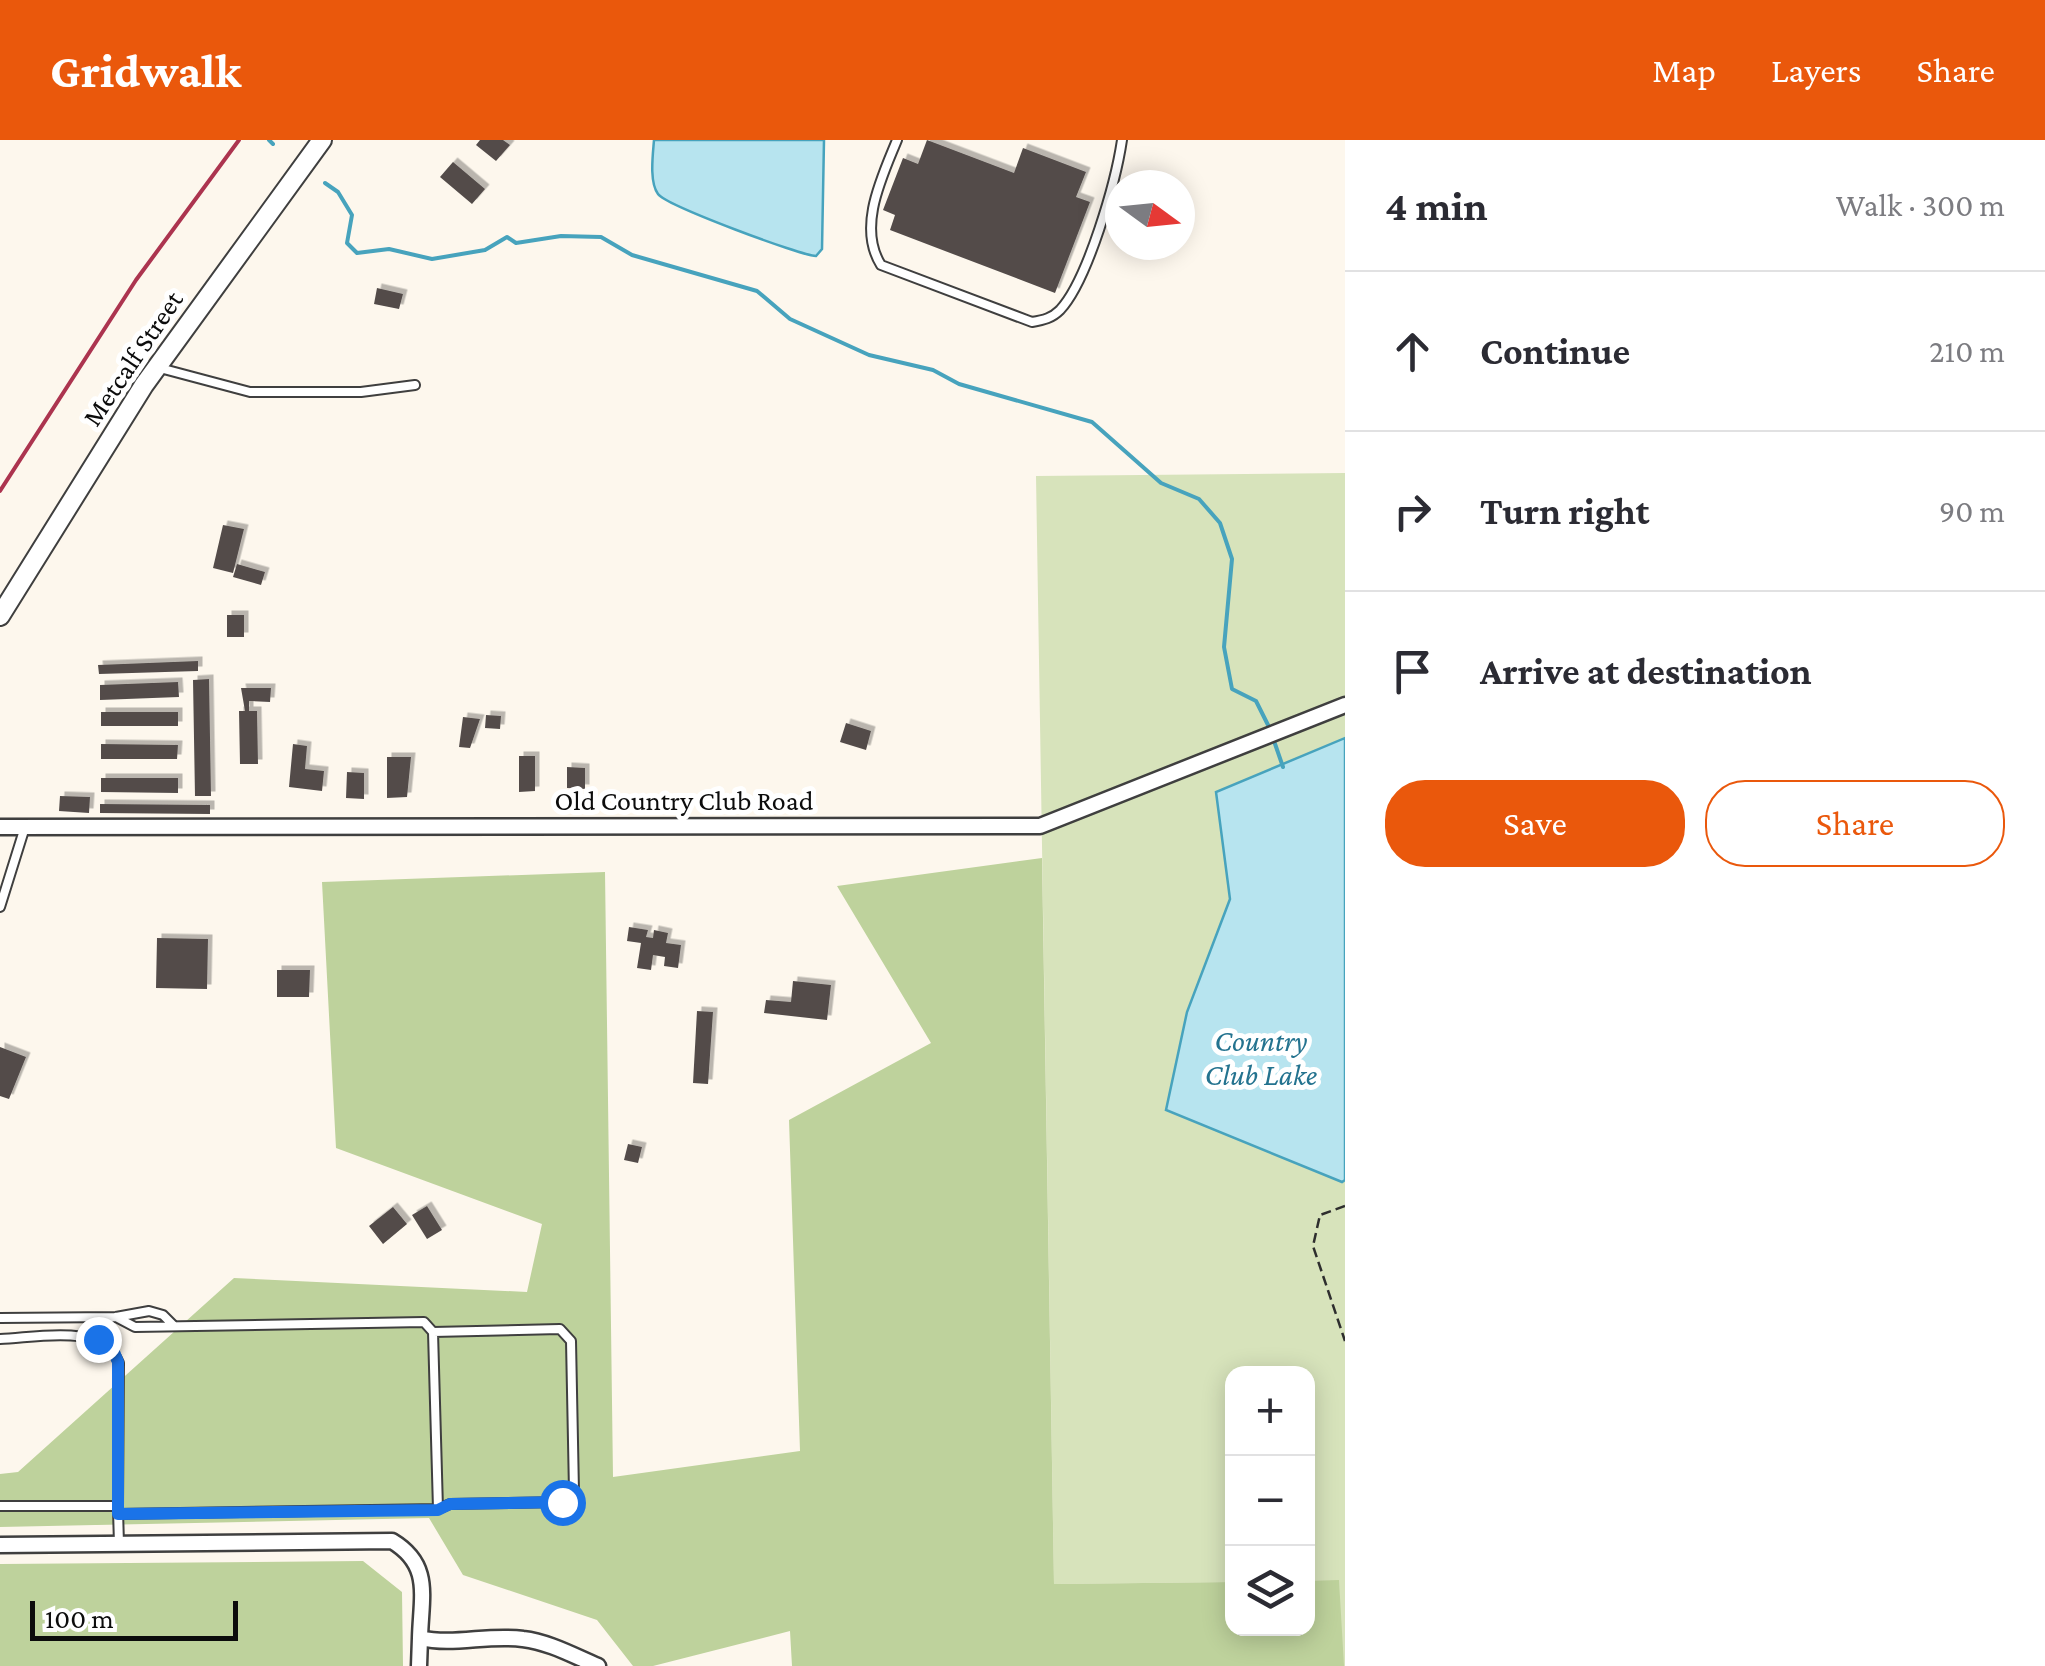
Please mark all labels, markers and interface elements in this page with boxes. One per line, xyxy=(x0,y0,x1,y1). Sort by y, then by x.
text: Gridwalk xyxy=(50,44,241,97)
text: Map xyxy=(1652,51,1716,90)
text: Layers xyxy=(1771,51,1862,90)
text: Share xyxy=(1917,51,1995,90)
north arrow xyxy=(1105,170,1195,260)
text: 4 min xyxy=(1385,182,1488,229)
text: Walk · 300 m xyxy=(1836,187,2005,223)
street label: Metcalf Street xyxy=(76,284,189,431)
icon: ahead xyxy=(1385,324,1440,379)
text: Continue xyxy=(1480,330,1630,372)
text: 210 m xyxy=(1929,333,2005,369)
icon: right xyxy=(1385,484,1440,539)
text: Turn right xyxy=(1480,490,1649,532)
text: 90 m xyxy=(1939,493,2005,529)
icon: arrive xyxy=(1385,644,1440,699)
text: Arrive at destination xyxy=(1480,650,1812,692)
button: Save xyxy=(1385,780,1685,867)
button: Share xyxy=(1705,780,2005,867)
street label: Old Country Club Road xyxy=(555,785,814,816)
water label: Country Club Lake xyxy=(1205,1024,1317,1091)
route end xyxy=(76,1317,122,1363)
map controls xyxy=(1225,1366,1315,1636)
button: + xyxy=(1225,1366,1315,1456)
button: − xyxy=(1225,1456,1315,1546)
route start xyxy=(540,1480,586,1526)
button: layers xyxy=(1225,1546,1315,1636)
scale bar xyxy=(30,1596,238,1640)
text: 100 m xyxy=(45,1603,114,1634)

